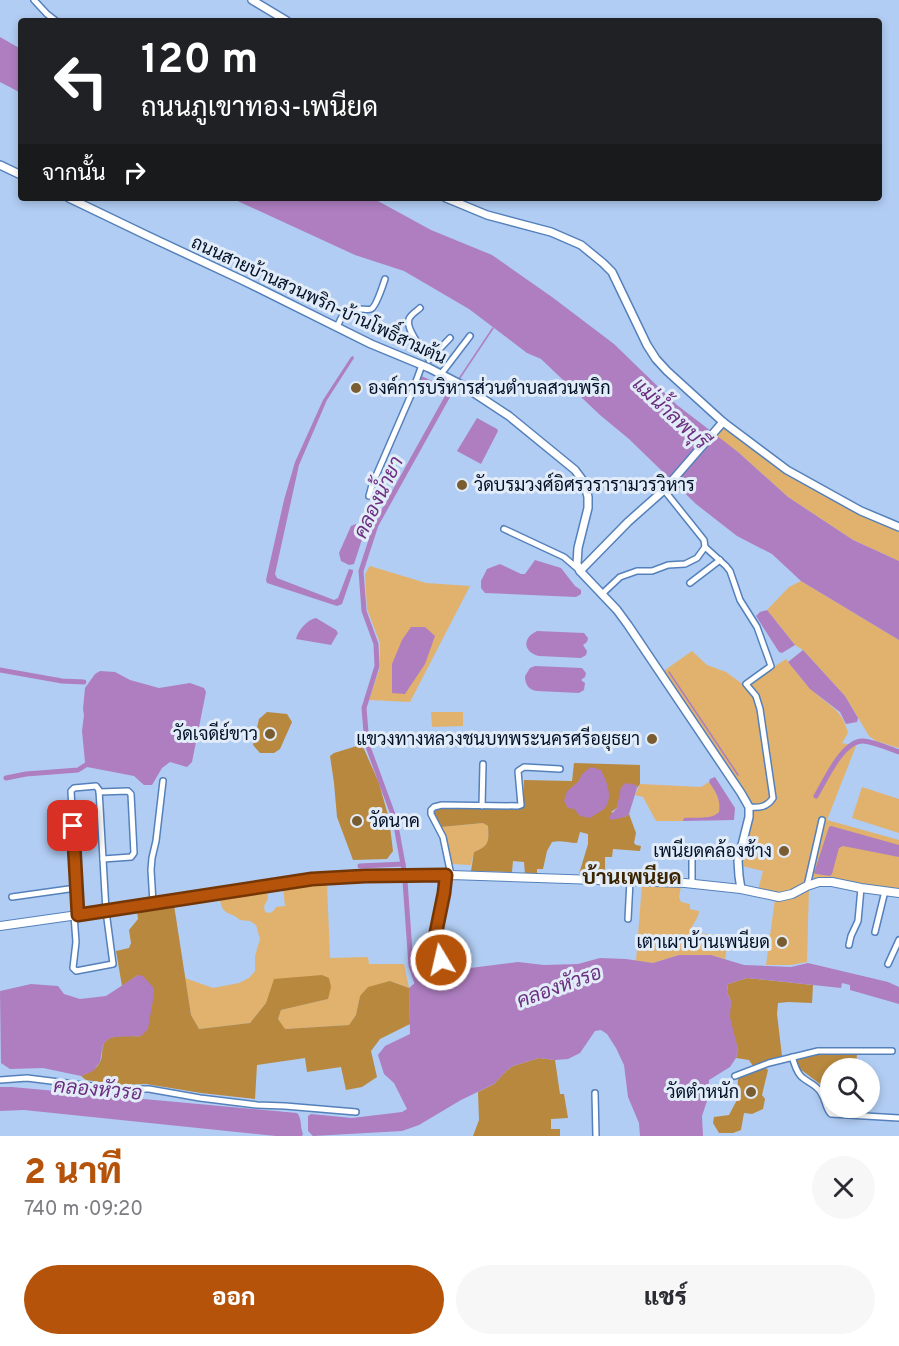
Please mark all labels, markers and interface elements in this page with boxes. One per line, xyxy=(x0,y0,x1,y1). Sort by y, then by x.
text: 120 m xyxy=(141,35,258,88)
icon: left xyxy=(42,42,120,120)
text: ถนนภูเขาทอง-เพนียด xyxy=(141,92,378,126)
icon: right xyxy=(118,156,151,189)
text: จากนั้น xyxy=(42,161,106,188)
street label: ถนนสายบ้านสวนพริก-บ้านโพธิ์สามต้น xyxy=(187,226,452,371)
water label: แม่น้ำลพบุรี xyxy=(626,367,719,457)
place label: องค์การบริหารส่วนตำบลสวนพริก xyxy=(368,375,611,401)
marker: องค์การบริหารส่วนตำบลสวนพริก xyxy=(349,381,363,395)
water label: คลองน้ำยา xyxy=(343,450,411,543)
place label: วัดบรมวงศ์อิศรวรารามวรวิหาร xyxy=(474,472,695,498)
marker: วัดบรมวงศ์อิศรวรารามวรวิหาร xyxy=(455,478,469,492)
place label: วัดเจดีย์ขาว xyxy=(173,721,258,747)
place label: แขวงทางหลวงชนบทพระนครศรีอยุธยา xyxy=(356,726,640,752)
marker: วัดเจดีย์ขาว xyxy=(263,727,277,741)
marker: แขวงทางหลวงชนบทพระนครศรีอยุธยา xyxy=(645,732,659,746)
pin xyxy=(47,800,98,851)
icon: arrive xyxy=(56,809,89,842)
place label: วัดนาค xyxy=(369,810,420,834)
marker: วัดนาค xyxy=(350,814,364,828)
place label: เพนียดคล้องช้าง xyxy=(653,838,772,864)
marker: เพนียดคล้องช้าง xyxy=(777,844,791,858)
district label: บ้านเพนียด xyxy=(582,864,682,892)
position arrow xyxy=(409,928,473,992)
place label: เตาเผาบ้านเพนียด xyxy=(636,929,770,955)
marker: เตาเผาบ้านเพนียด xyxy=(775,935,789,949)
water label: คลองหัวรอ xyxy=(513,960,606,1015)
map controls xyxy=(820,1058,880,1118)
button: search xyxy=(820,1058,880,1118)
water label: คลองหัวรอ xyxy=(52,1073,143,1108)
place label: วัดตำหนัก xyxy=(666,1081,739,1105)
marker: วัดตำหนัก xyxy=(744,1085,758,1099)
text: 2 นาที xyxy=(24,1151,122,1197)
button: close xyxy=(812,1156,875,1219)
text: 740 m · 09:20 xyxy=(24,1197,143,1223)
button: ออก xyxy=(24,1265,444,1334)
button: แชร์ xyxy=(456,1265,875,1334)

